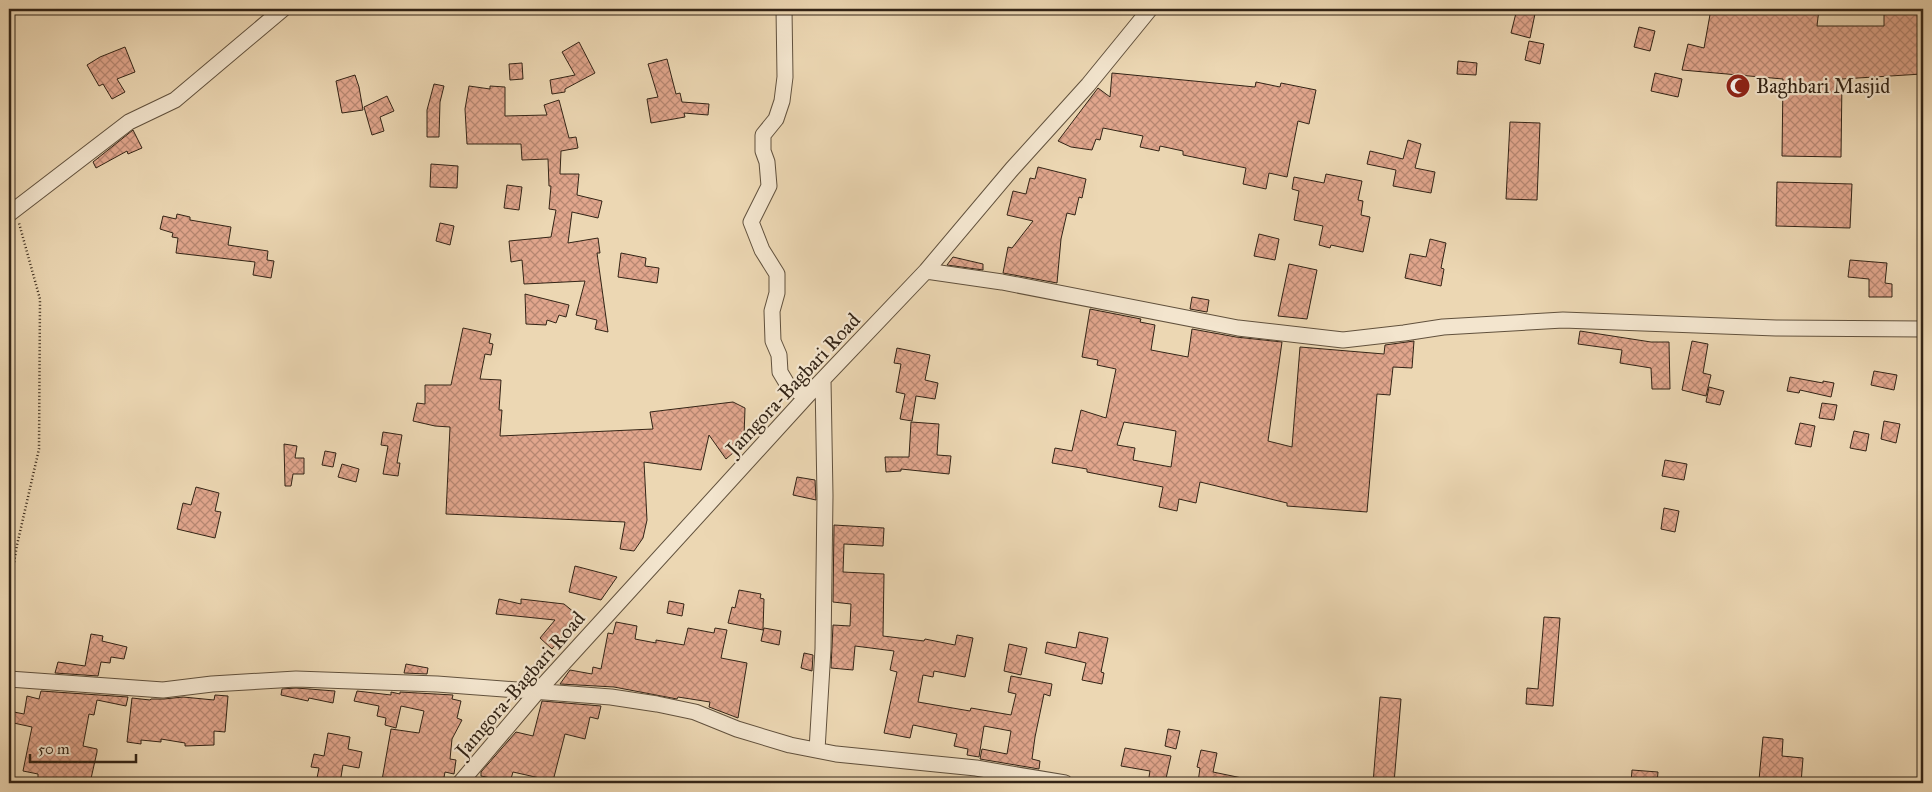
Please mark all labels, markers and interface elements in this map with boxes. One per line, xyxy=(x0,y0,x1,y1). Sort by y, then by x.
mosque icon: Baghbari Masjid xyxy=(1725,73,1751,99)
place label: Baghbari Masjid xyxy=(1756,74,1890,99)
street label: Jamgora-Bagbari Road xyxy=(720,308,866,462)
street label: Jamgora-Bagbari Road xyxy=(449,606,591,764)
scale bar xyxy=(30,732,136,764)
text: 50 m xyxy=(38,740,70,758)

